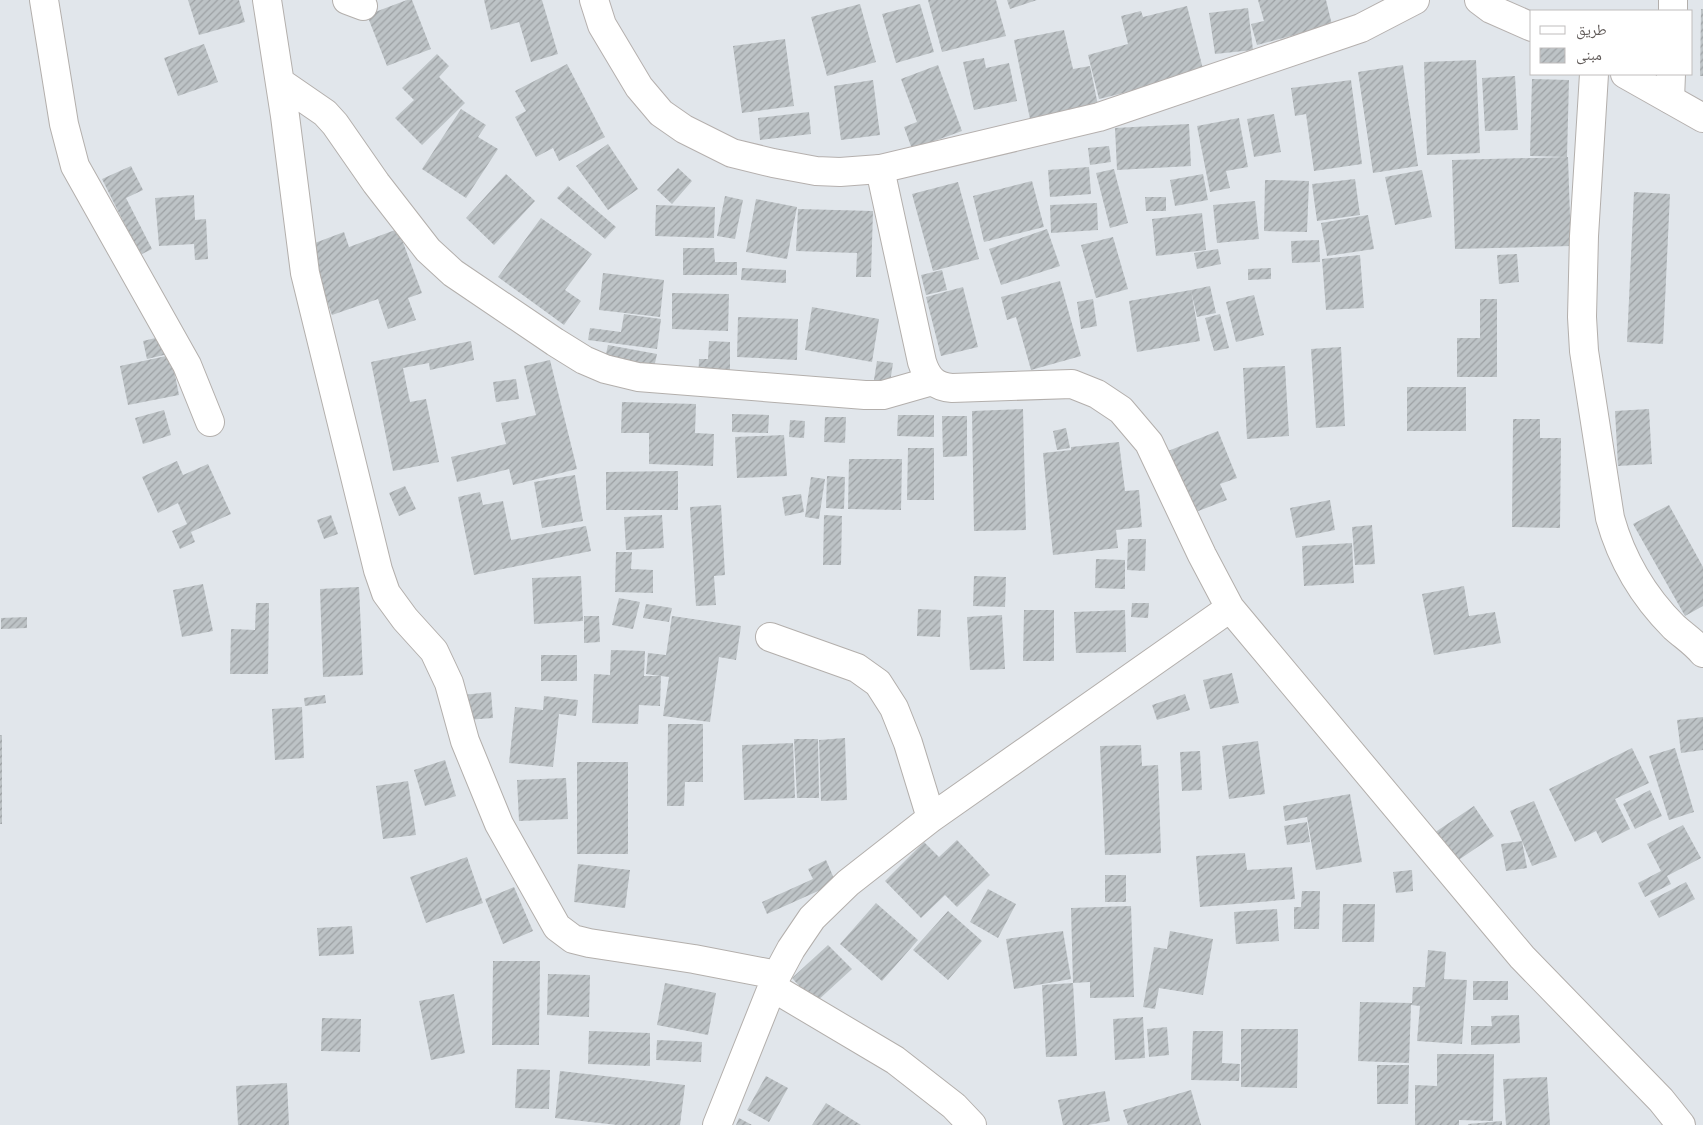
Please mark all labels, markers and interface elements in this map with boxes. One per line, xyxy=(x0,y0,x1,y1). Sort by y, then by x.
legend xyxy=(1530,10,1693,75)
text: طريق xyxy=(1576,20,1607,40)
text: مبنى xyxy=(1576,45,1602,65)

